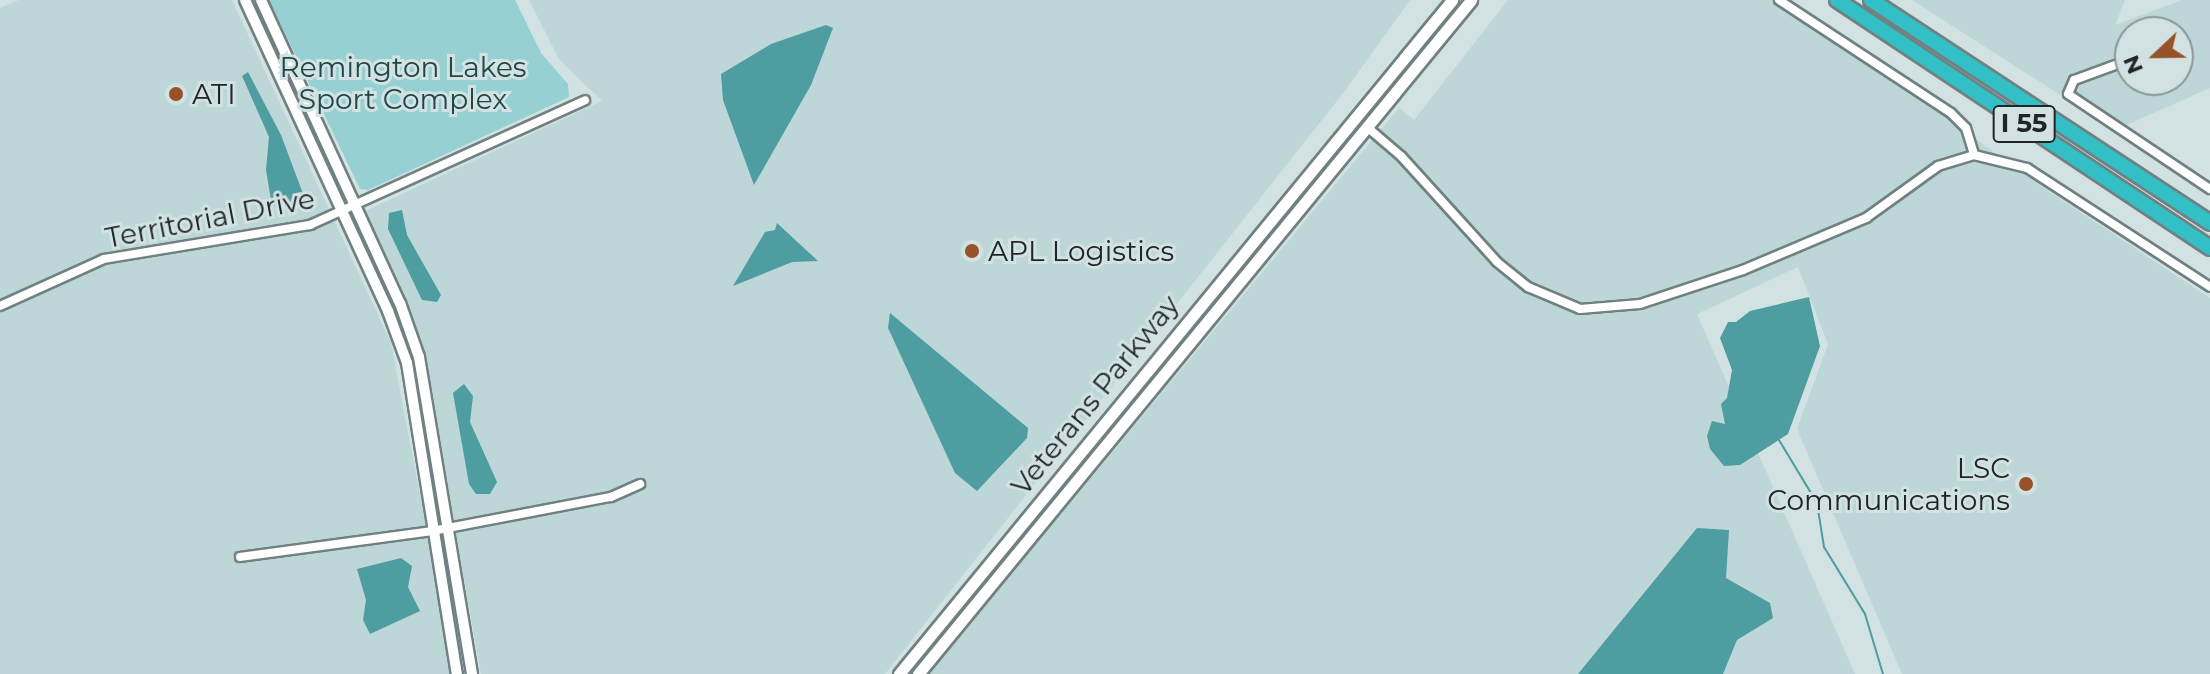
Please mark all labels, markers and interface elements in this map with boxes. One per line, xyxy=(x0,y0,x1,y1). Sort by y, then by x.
north arrow xyxy=(2114,16,2194,96)
park label: Remington Lakes Sport Complex xyxy=(280,50,526,116)
text: N xyxy=(2117,51,2149,78)
place label: ATI xyxy=(192,77,236,111)
marker: ATI xyxy=(167,85,185,103)
road number: I 55 xyxy=(1992,102,2056,146)
street label: Territorial Drive xyxy=(103,181,317,255)
place label: APL Logistics xyxy=(988,234,1174,268)
marker: APL Logistics xyxy=(963,242,981,260)
street label: Veterans Parkway xyxy=(1004,288,1186,502)
place label: LSC Communications xyxy=(1767,451,2010,517)
marker: LSC Communications xyxy=(2017,475,2035,493)

